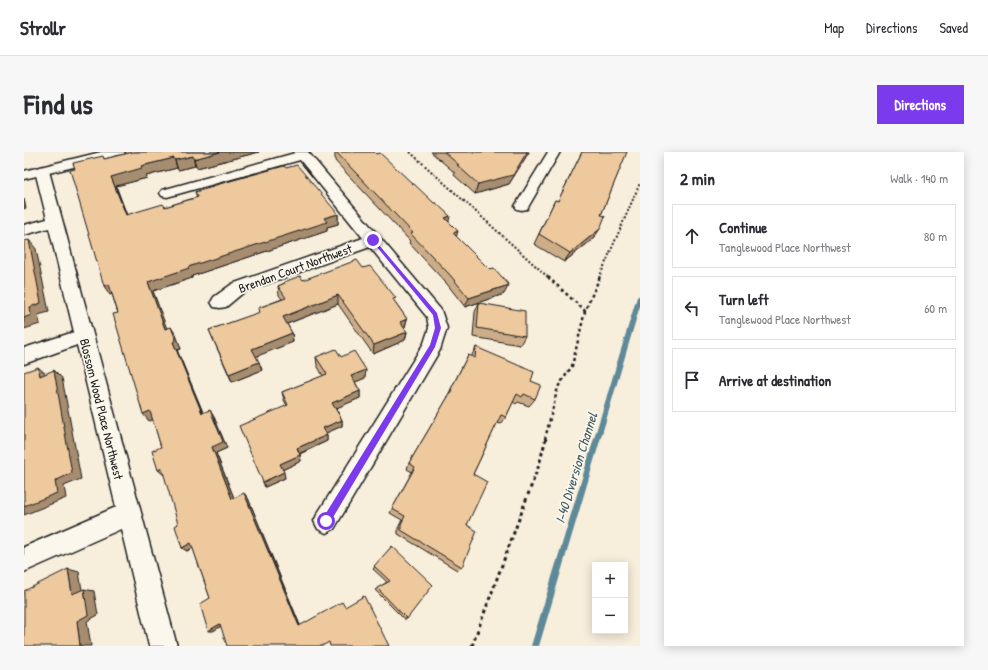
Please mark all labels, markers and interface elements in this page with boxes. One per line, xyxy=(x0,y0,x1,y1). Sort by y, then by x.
text: Strollr xyxy=(20,15,66,41)
text: Map xyxy=(824,18,844,37)
text: Directions xyxy=(866,18,917,37)
text: Saved xyxy=(939,18,968,37)
text: Find us xyxy=(24,85,93,123)
button: Directions xyxy=(877,85,964,124)
text: 2 min xyxy=(680,167,715,190)
text: Walk · 140 m xyxy=(890,169,948,187)
text: Continue xyxy=(719,217,767,238)
icon: ahead xyxy=(681,225,703,247)
text: 80 m xyxy=(924,227,947,245)
route end xyxy=(364,231,382,249)
text: Tanglewood Place Northwest xyxy=(719,238,851,256)
street label: Brendan Court Northwest xyxy=(236,239,355,297)
text: Turn left xyxy=(719,289,769,310)
icon: left xyxy=(681,297,703,319)
text: 60 m xyxy=(924,299,947,317)
text: Tanglewood Place Northwest xyxy=(719,310,851,328)
street label: Blossom Wood Place Northwest xyxy=(76,337,128,482)
icon: arrive xyxy=(681,369,703,391)
text: Arrive at destination xyxy=(719,370,831,391)
water label: I-40 Diversion Channel xyxy=(550,409,602,525)
route start xyxy=(317,512,335,530)
map controls xyxy=(592,562,628,634)
button: + xyxy=(592,562,628,598)
button: − xyxy=(592,598,628,634)

